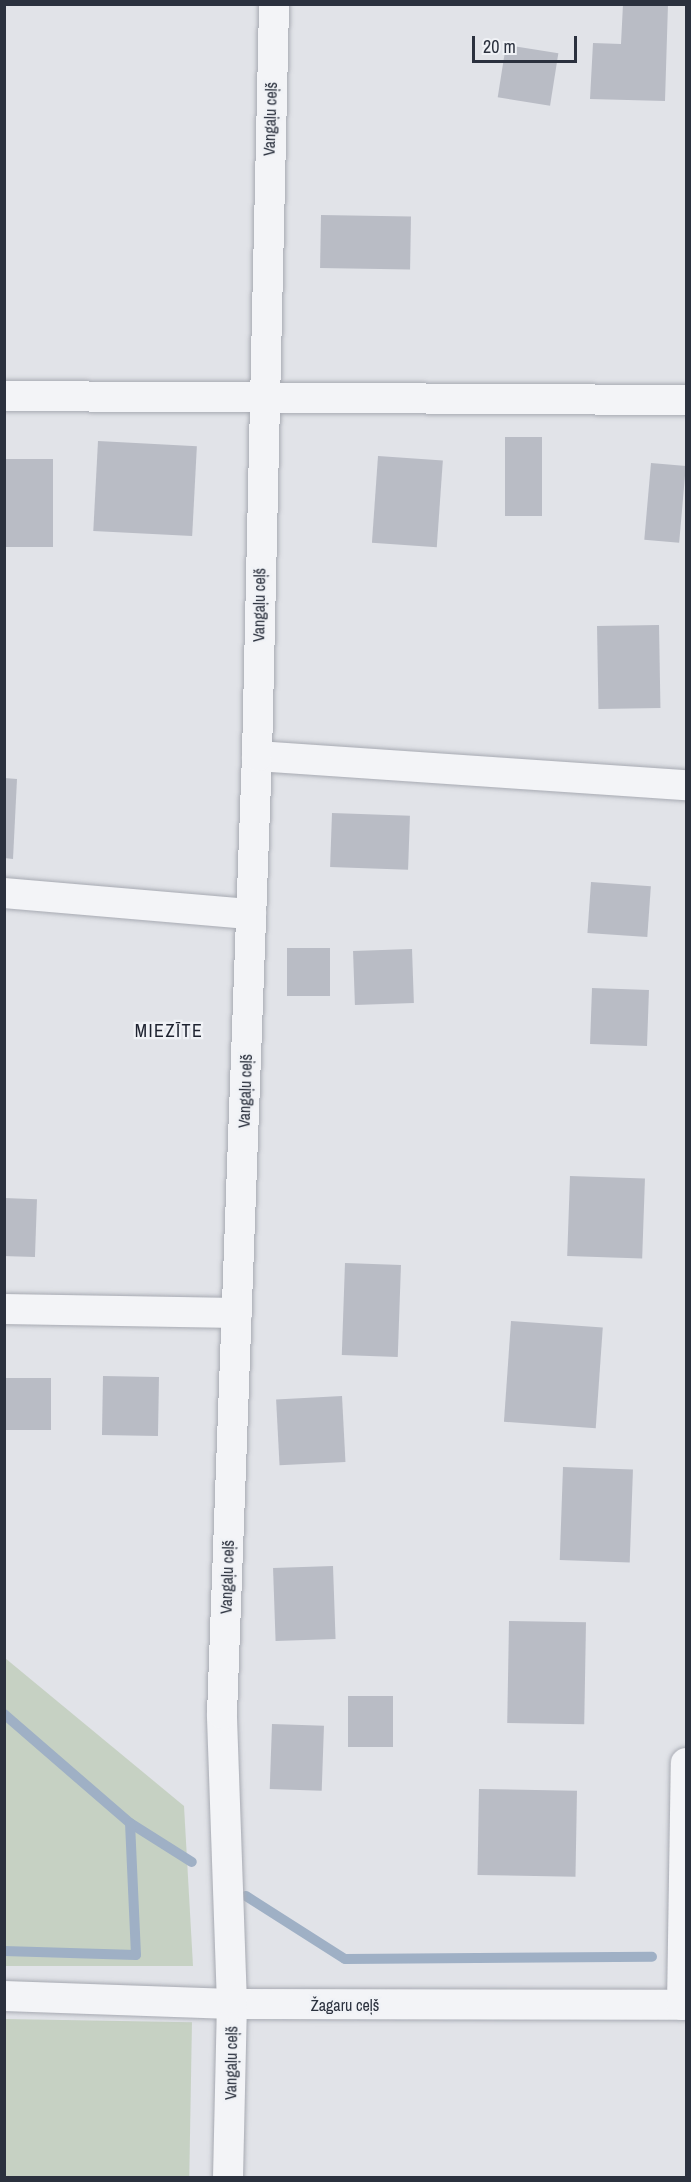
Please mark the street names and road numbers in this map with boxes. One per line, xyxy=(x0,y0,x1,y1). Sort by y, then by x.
street label: Vangaļu ceļš xyxy=(259,82,281,156)
street label: Vangaļu ceļš xyxy=(249,568,269,642)
street label: Vangaļu ceļš xyxy=(234,1054,256,1128)
street label: Vangaļu ceļš xyxy=(216,1540,238,1614)
street label: Žagaru ceļš xyxy=(311,1995,379,2015)
street label: Vangaļu ceļš xyxy=(221,2026,241,2100)

